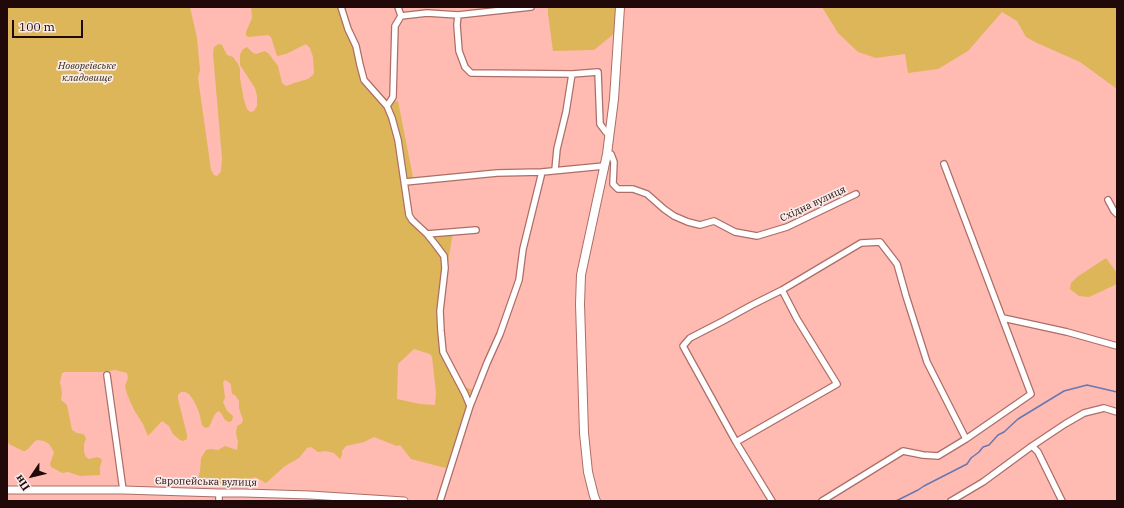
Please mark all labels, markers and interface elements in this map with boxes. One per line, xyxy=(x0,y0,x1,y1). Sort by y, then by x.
scale bar xyxy=(14,12,85,38)
text: 100 m xyxy=(19,19,55,34)
park label: Новореївське кладовище xyxy=(58,60,116,84)
street label: Східна вулиця xyxy=(778,183,848,225)
north arrow xyxy=(12,456,52,496)
text: Пн xyxy=(12,472,33,494)
street label: Європейська вулиця xyxy=(155,475,257,489)

